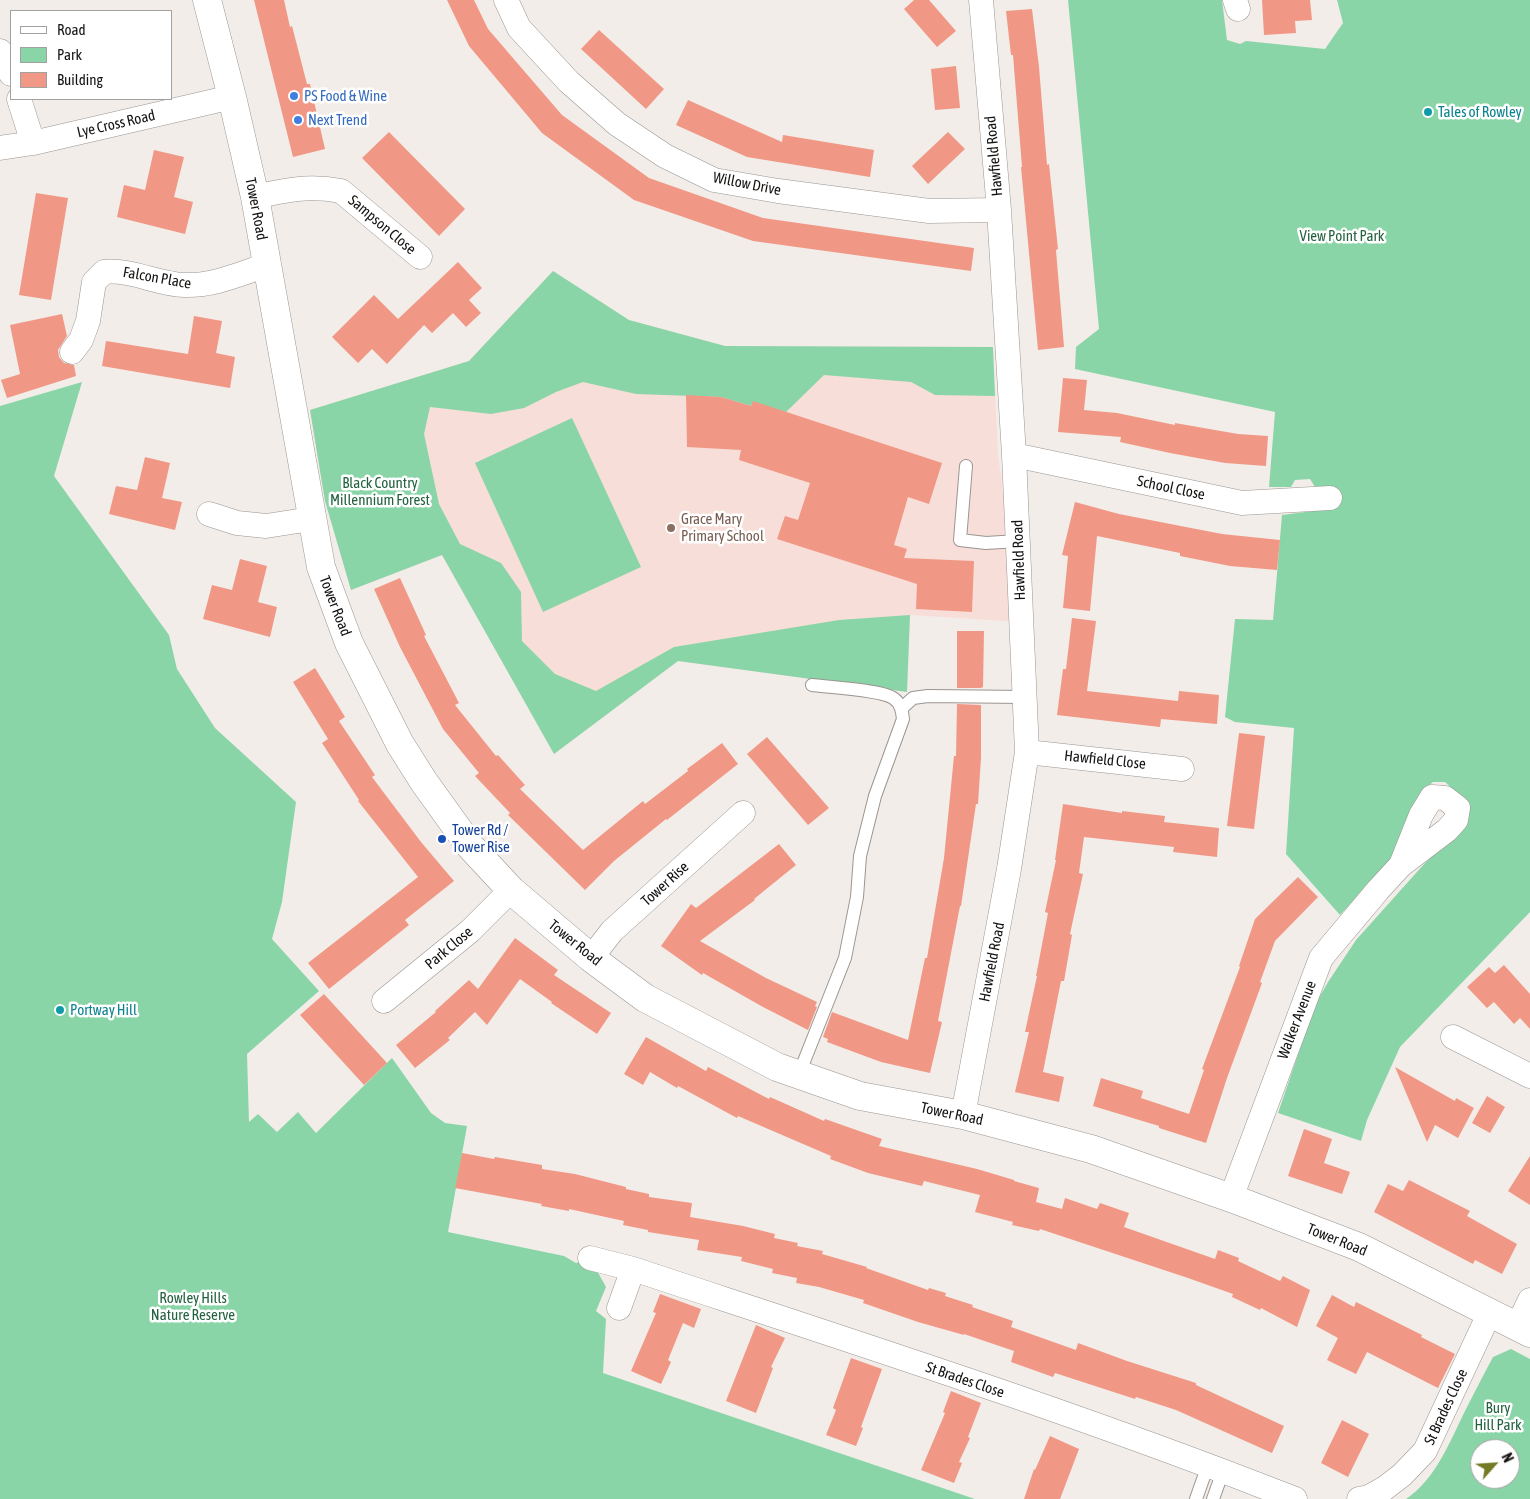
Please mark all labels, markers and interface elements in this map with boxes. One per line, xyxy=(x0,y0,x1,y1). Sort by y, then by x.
legend xyxy=(10,10,172,100)
text: Road xyxy=(57,21,86,38)
text: Park xyxy=(57,46,82,63)
text: Building xyxy=(57,71,103,88)
place label: PS Food & Wine xyxy=(304,87,387,105)
marker: PS Food & Wine xyxy=(288,90,300,102)
place label: Tales of Rowley xyxy=(1438,103,1522,121)
street label: Lye Cross Road xyxy=(75,106,157,142)
marker: Tales of Rowley xyxy=(1422,106,1434,118)
place label: Next Trend xyxy=(308,111,367,129)
marker: Next Trend xyxy=(292,114,304,126)
street label: Hawfield Road xyxy=(982,115,1006,197)
street label: Willow Drive xyxy=(711,169,783,199)
street label: Tower Road xyxy=(241,176,271,242)
street label: Sampson Close xyxy=(345,192,419,258)
park label: View Point Park xyxy=(1300,227,1384,245)
street label: Falcon Place xyxy=(121,263,193,293)
street label: School Close xyxy=(1135,472,1207,504)
park label: Black Country Millennium Forest xyxy=(330,474,430,509)
place label: Grace Mary Primary School xyxy=(681,510,764,545)
street label: Hawfield Road xyxy=(1009,519,1029,601)
marker: Grace Mary Primary School xyxy=(665,522,677,534)
street label: Tower Road xyxy=(315,573,355,639)
street label: Hawfield Close xyxy=(1063,747,1147,773)
place label: Tower Rd / Tower Rise xyxy=(452,821,510,856)
marker: Tower Rd / Tower Rise xyxy=(436,833,448,845)
street label: Tower Rise xyxy=(638,858,692,910)
street label: Tower Road xyxy=(545,916,605,970)
street label: Hawfield Road xyxy=(975,921,1009,1003)
street label: Park Close xyxy=(421,923,477,973)
street label: Walker Avenue xyxy=(1274,978,1320,1062)
place label: Portway Hill xyxy=(70,1001,137,1019)
marker: Portway Hill xyxy=(54,1004,66,1016)
street label: Tower Road xyxy=(919,1099,985,1129)
street label: Tower Road xyxy=(1304,1220,1370,1260)
park label: Rowley Hills Nature Reserve xyxy=(151,1289,235,1324)
street label: St Brades Close xyxy=(923,1358,1007,1402)
street label: St Brades Close xyxy=(1421,1366,1471,1448)
park label: Bury Hill Park xyxy=(1474,1399,1522,1434)
north arrow xyxy=(1470,1439,1520,1489)
text: N xyxy=(1499,1451,1517,1465)

